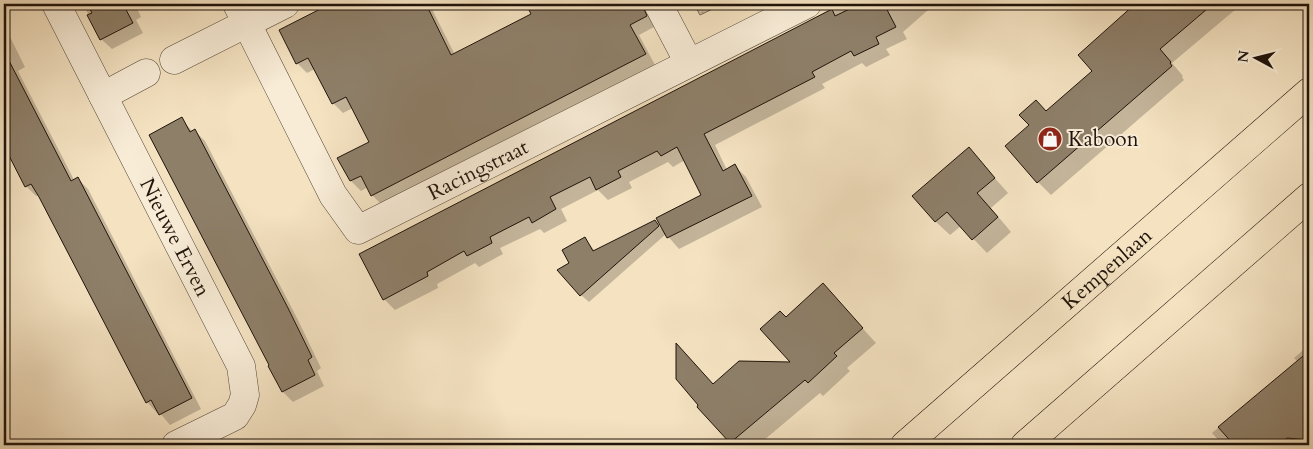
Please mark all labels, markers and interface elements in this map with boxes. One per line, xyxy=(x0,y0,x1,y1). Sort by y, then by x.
north arrow xyxy=(1230,32,1280,82)
text: N xyxy=(1233,49,1254,64)
place label: Kaboon xyxy=(1068,125,1139,154)
shop icon: Kaboon xyxy=(1037,126,1063,152)
street label: Racingstraat xyxy=(423,132,534,208)
street label: Nieuwe Erven xyxy=(132,173,217,302)
street label: Kempenlaan xyxy=(1056,222,1159,316)

